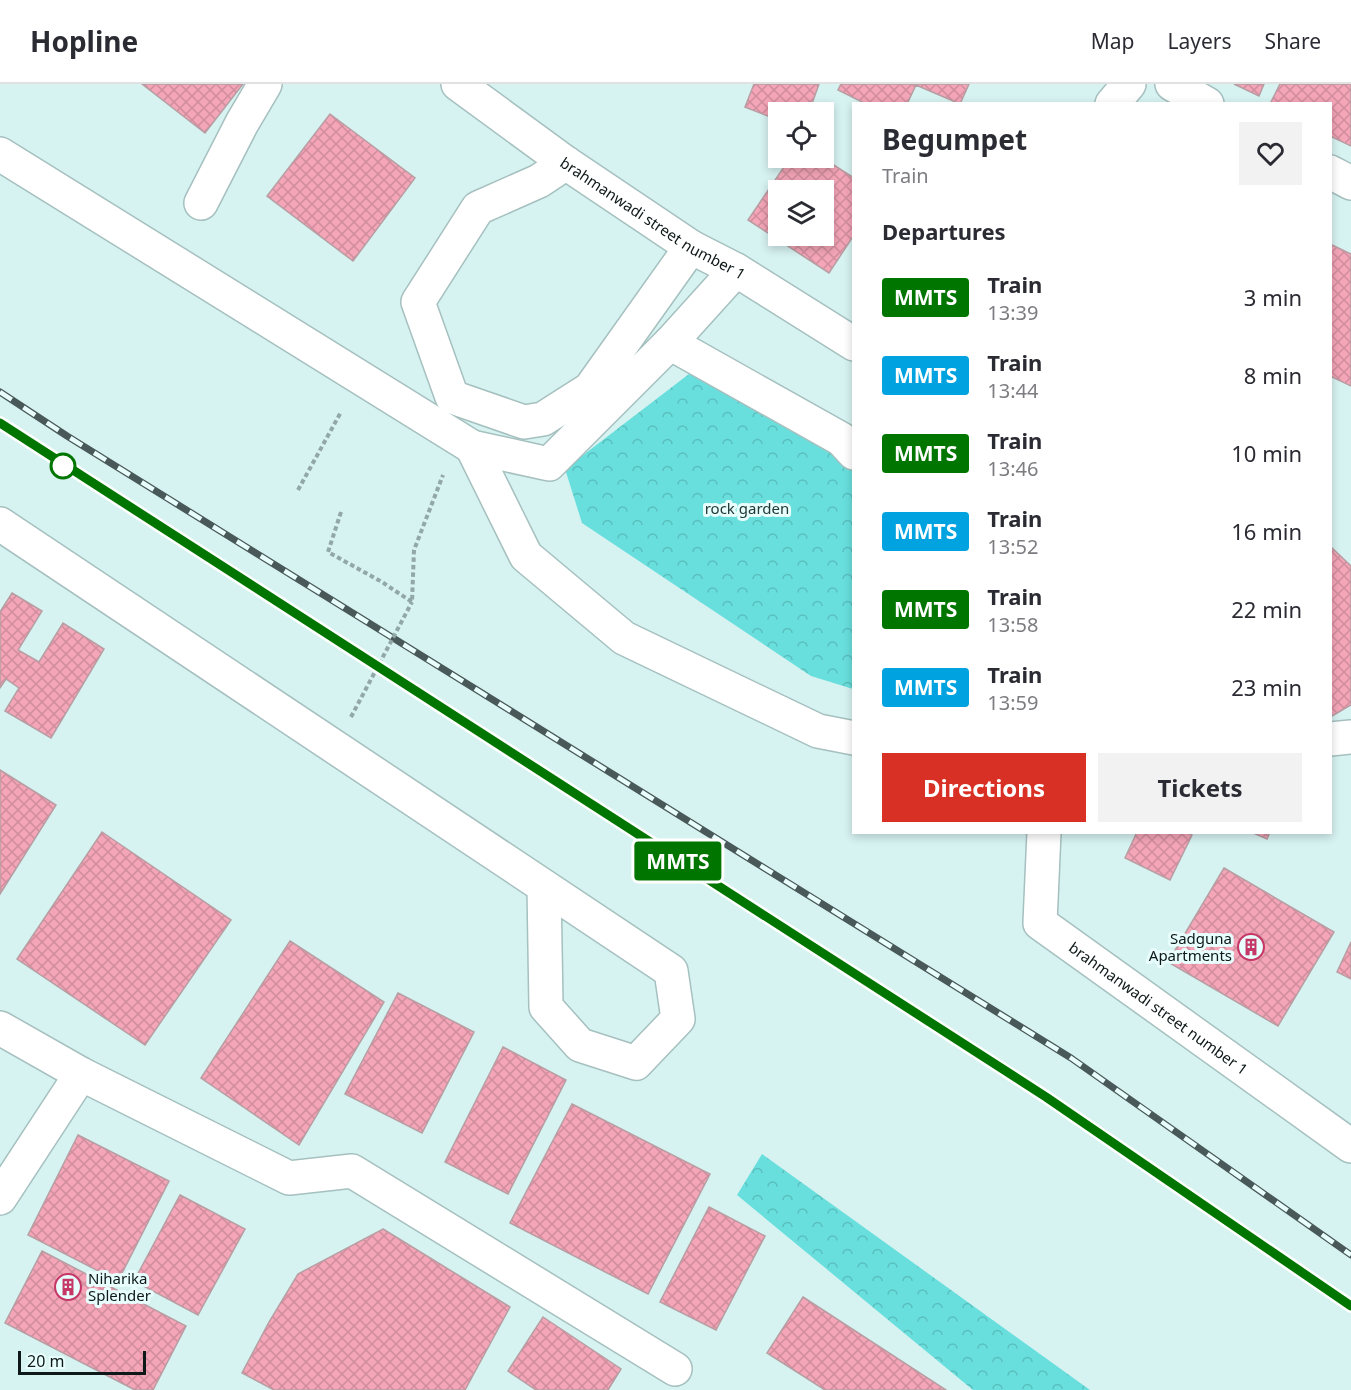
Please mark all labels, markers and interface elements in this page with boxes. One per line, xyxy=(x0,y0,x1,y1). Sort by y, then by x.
text: Hopline xyxy=(30,22,138,60)
text: Map xyxy=(1091,27,1135,55)
text: Layers xyxy=(1168,27,1232,55)
text: Share xyxy=(1265,27,1321,55)
map controls xyxy=(768,102,834,246)
button: locate xyxy=(768,102,834,168)
text: Begumpet xyxy=(882,120,1027,158)
button: heart xyxy=(1239,122,1302,185)
street label: brahmanwadi street number 1 xyxy=(557,152,750,284)
text: Train xyxy=(882,162,929,189)
button: layers xyxy=(768,180,834,246)
text: Departures xyxy=(882,216,1006,246)
text: Train xyxy=(987,269,1042,299)
text: 3 min xyxy=(1244,282,1302,312)
text: MMTS xyxy=(894,283,957,311)
text: 13:39 xyxy=(987,299,1038,326)
text: Train xyxy=(987,347,1042,377)
text: 8 min xyxy=(1244,360,1302,390)
text: MMTS xyxy=(894,361,957,389)
text: 13:44 xyxy=(987,377,1038,404)
text: Train xyxy=(987,425,1042,455)
text: 10 min xyxy=(1231,438,1302,468)
text: MMTS xyxy=(894,439,957,467)
unlabelled marker xyxy=(50,453,76,479)
text: 13:46 xyxy=(987,455,1038,482)
park label: rock garden xyxy=(705,498,789,518)
text: Train xyxy=(987,503,1042,533)
text: 16 min xyxy=(1231,516,1302,546)
text: MMTS xyxy=(894,517,957,545)
text: 13:52 xyxy=(987,533,1038,560)
text: Train xyxy=(987,581,1042,611)
text: 22 min xyxy=(1231,594,1302,624)
text: MMTS xyxy=(894,595,957,623)
text: 13:58 xyxy=(987,611,1038,638)
text: Train xyxy=(987,659,1042,689)
text: 23 min xyxy=(1231,672,1302,702)
text: MMTS xyxy=(894,673,957,701)
text: 13:59 xyxy=(987,689,1038,716)
button: Directions xyxy=(882,753,1086,822)
button: Tickets xyxy=(1098,753,1302,822)
line badge: MMTS xyxy=(636,842,720,880)
text: MMTS xyxy=(646,847,710,875)
place label: Sadguna Apartments xyxy=(1149,928,1232,965)
building icon: Sadguna Apartments xyxy=(1236,932,1266,962)
street label: brahmanwadi street number 1 xyxy=(1065,937,1252,1079)
place label: Niharika Splender xyxy=(88,1268,151,1305)
building icon: Niharika Splender xyxy=(53,1272,83,1302)
scale bar xyxy=(18,1348,146,1376)
text: 20 m xyxy=(27,1350,64,1372)

